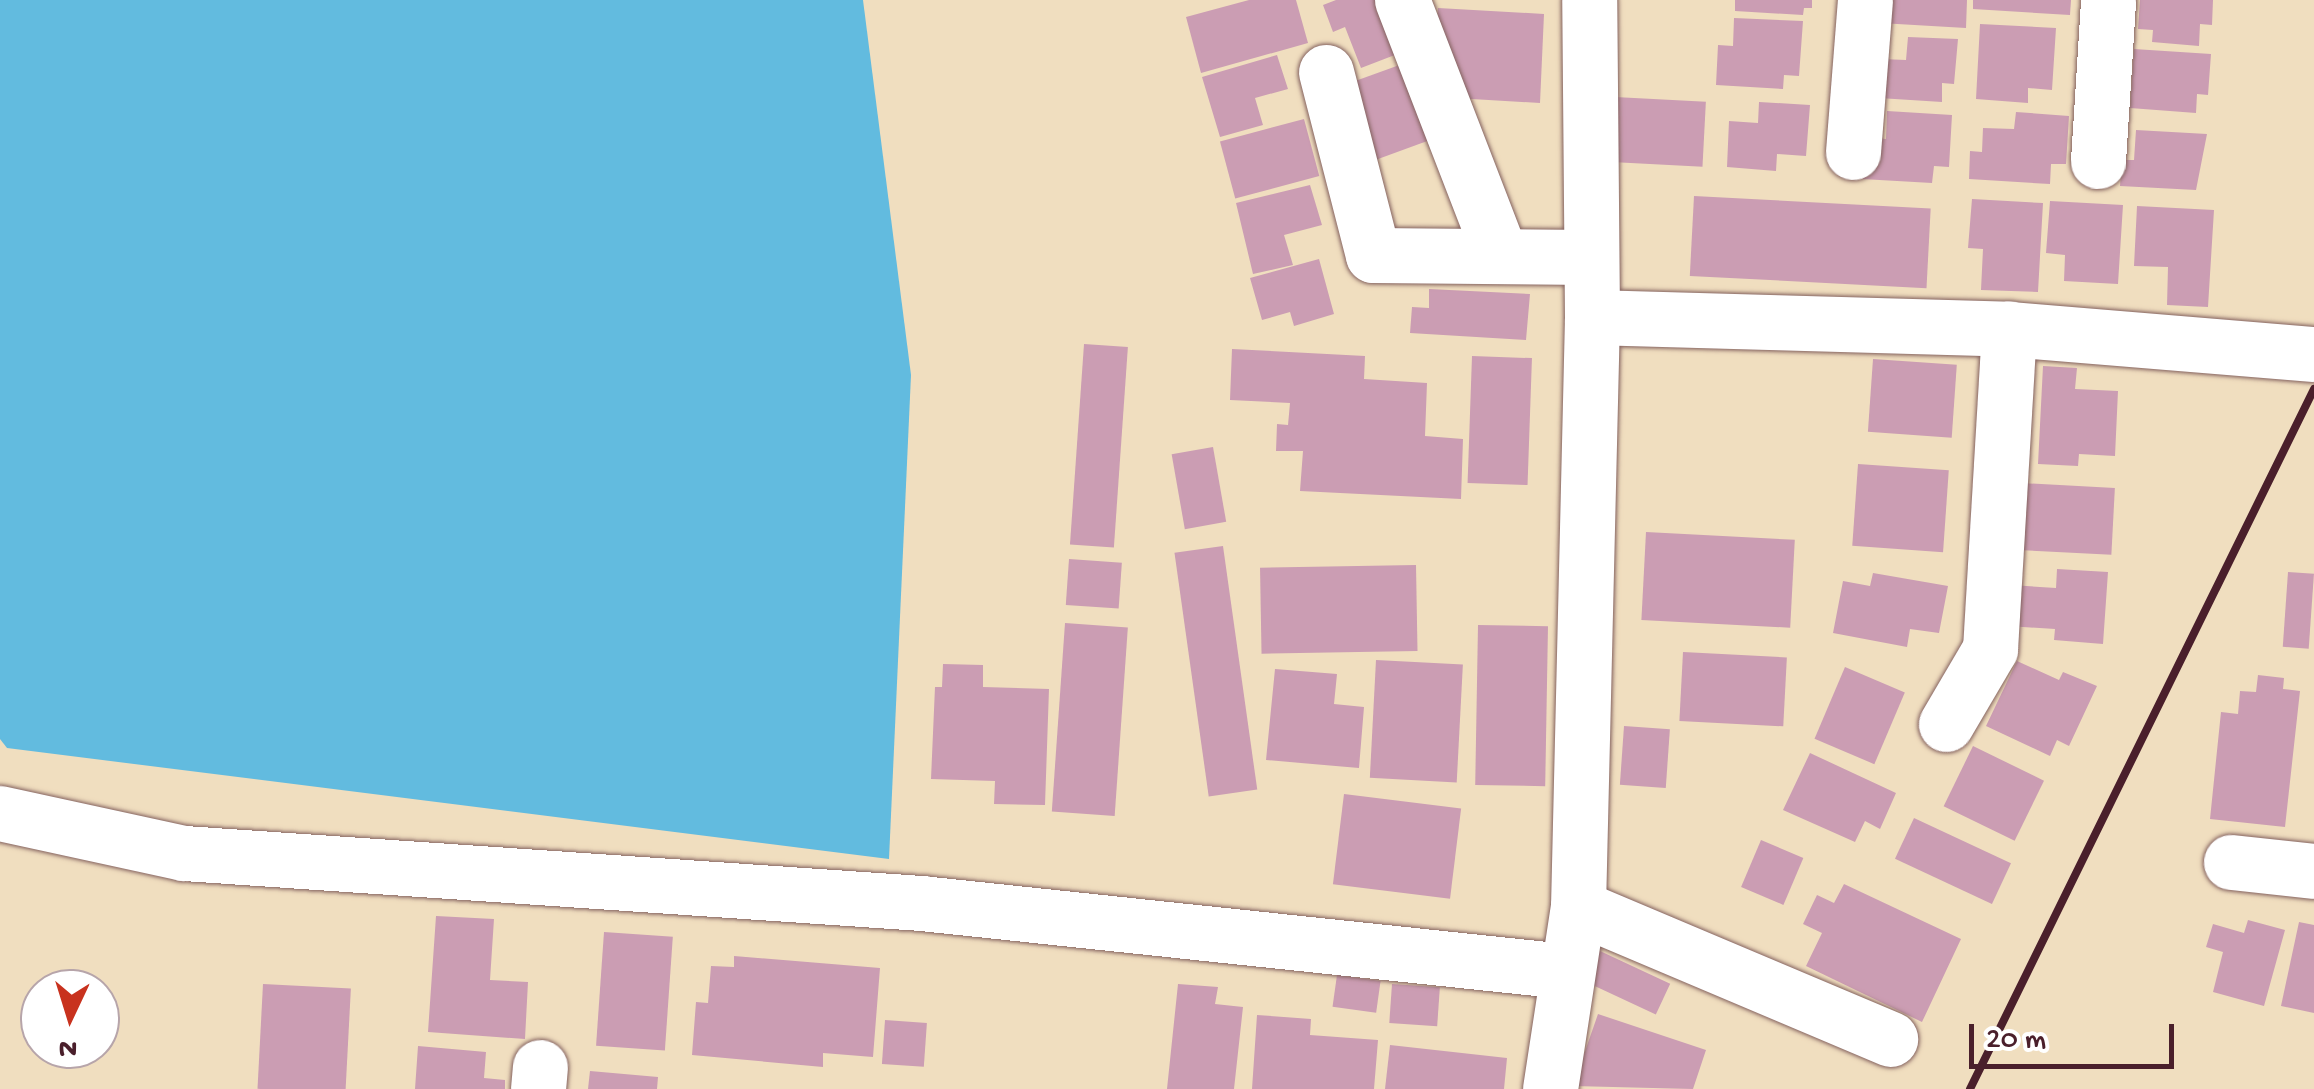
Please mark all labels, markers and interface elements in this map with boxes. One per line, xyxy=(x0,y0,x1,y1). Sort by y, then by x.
north arrow xyxy=(20,969,120,1069)
scale bar xyxy=(1974,1004,2179,1066)
text: 20 m xyxy=(1986,1024,2046,1059)
text: N xyxy=(58,1030,78,1065)

